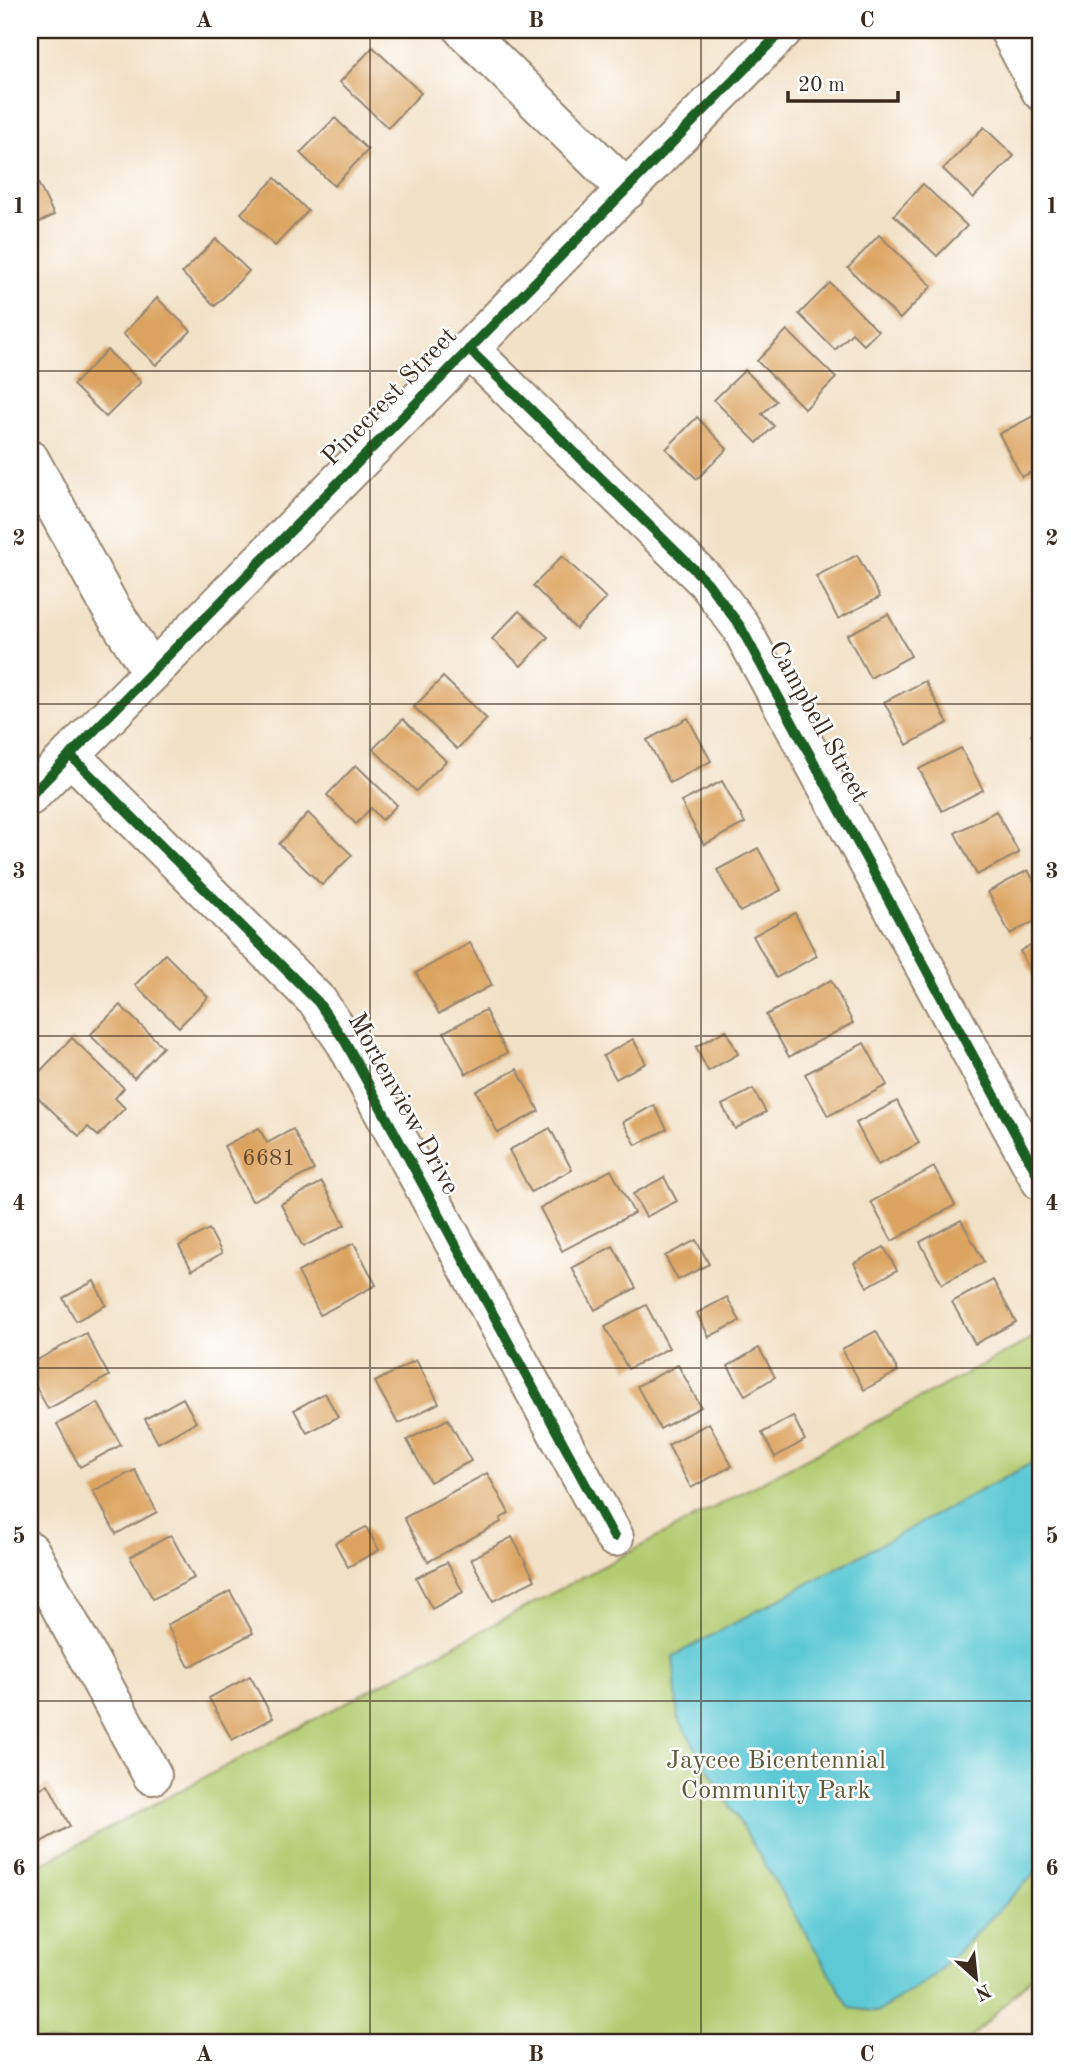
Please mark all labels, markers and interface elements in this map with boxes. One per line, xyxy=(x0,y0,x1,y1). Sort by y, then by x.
text: A xyxy=(195,9,213,32)
text: B xyxy=(528,9,544,32)
text: C xyxy=(859,9,875,32)
scale bar xyxy=(788,60,898,104)
text: 20 m xyxy=(798,75,845,96)
text: 1 xyxy=(12,195,26,218)
text: 1 xyxy=(1045,195,1059,218)
street label: Pinecrest Street xyxy=(318,323,462,471)
text: 2 xyxy=(12,527,26,550)
text: 2 xyxy=(1045,527,1059,550)
street label: Campbell Street xyxy=(763,637,873,807)
text: 3 xyxy=(12,860,26,883)
text: 3 xyxy=(1045,860,1059,883)
street label: Mortenview Drive xyxy=(342,1009,464,1199)
house number: 6681 xyxy=(242,1147,296,1170)
text: 4 xyxy=(12,1192,26,1215)
text: 4 xyxy=(1045,1192,1059,1215)
text: 5 xyxy=(12,1525,26,1548)
text: 5 xyxy=(1045,1525,1059,1548)
park label: Jaycee Bicentennial Community Park xyxy=(666,1748,886,1804)
text: 6 xyxy=(12,1857,26,1880)
text: 6 xyxy=(1045,1857,1059,1880)
north arrow xyxy=(942,1942,1012,2012)
text: N xyxy=(971,1979,993,2003)
text: A xyxy=(195,2043,213,2066)
text: B xyxy=(528,2043,544,2066)
text: C xyxy=(859,2043,875,2066)

